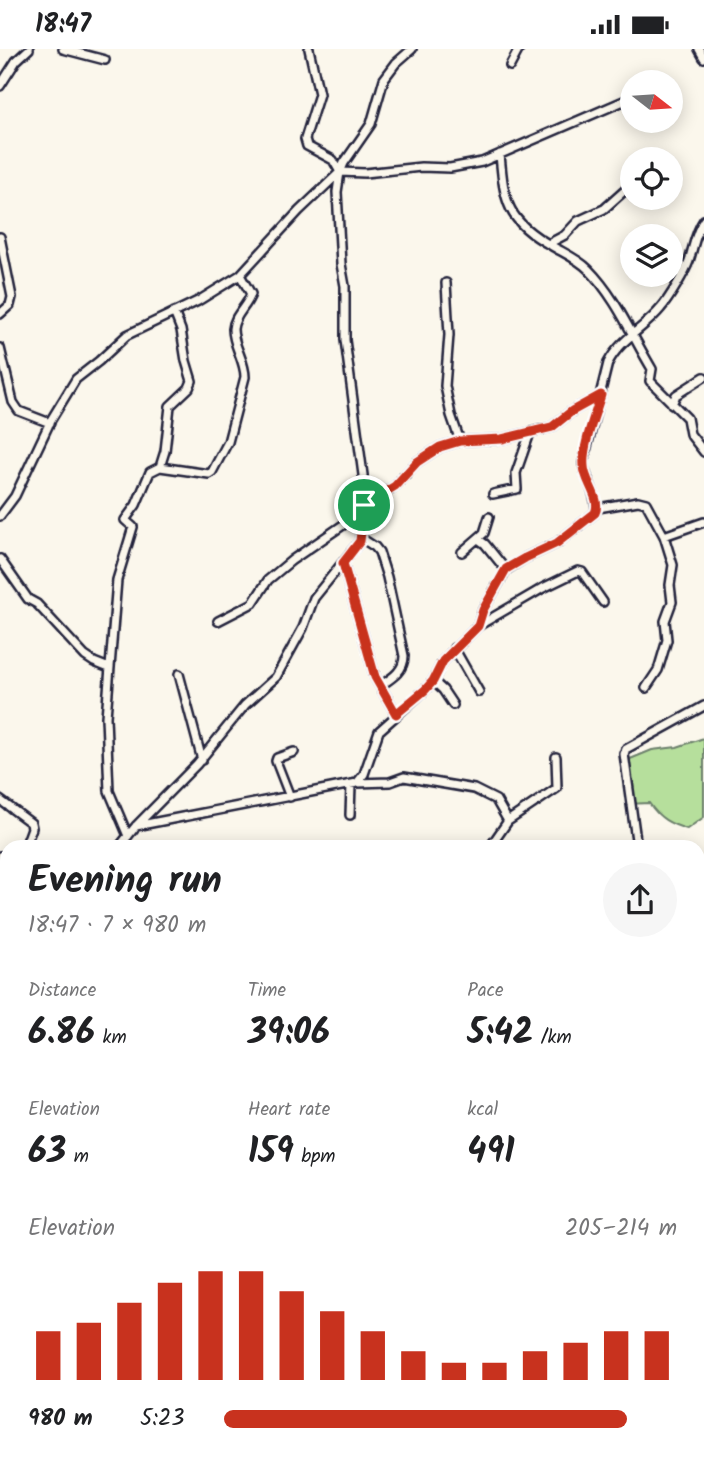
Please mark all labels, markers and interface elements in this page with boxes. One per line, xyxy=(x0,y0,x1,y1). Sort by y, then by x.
text: 18:47 xyxy=(35,4,91,46)
north arrow xyxy=(620,70,682,133)
map controls xyxy=(620,70,683,287)
button: locate xyxy=(620,147,683,210)
button: layers xyxy=(620,224,683,287)
pin xyxy=(334,475,394,535)
icon: arrive xyxy=(345,486,383,524)
text: Evening run xyxy=(28,852,222,912)
button: share xyxy=(603,863,677,937)
text: 18:47 · 7 × 980 m xyxy=(28,908,206,944)
text: Distance xyxy=(28,976,96,1006)
text: Time xyxy=(248,976,286,1006)
text: Pace xyxy=(467,976,504,1006)
text: 6.86 xyxy=(28,1006,95,1062)
text: 39:06 xyxy=(248,1006,330,1062)
text: 5:42 xyxy=(467,1006,533,1062)
text: km xyxy=(95,1023,127,1053)
text: /km xyxy=(533,1023,572,1053)
text: Elevation xyxy=(28,1095,100,1125)
text: Heart rate xyxy=(248,1095,330,1125)
text: kcal xyxy=(467,1095,498,1125)
text: 63 xyxy=(28,1125,66,1181)
text: 159 xyxy=(248,1125,294,1181)
text: 491 xyxy=(467,1125,515,1181)
text: m xyxy=(66,1142,89,1172)
text: bpm xyxy=(294,1142,335,1172)
text: Elevation xyxy=(28,1211,115,1247)
text: 205–214 m xyxy=(565,1211,677,1247)
text: 980 m xyxy=(28,1401,93,1437)
text: 5:23 xyxy=(140,1401,185,1437)

